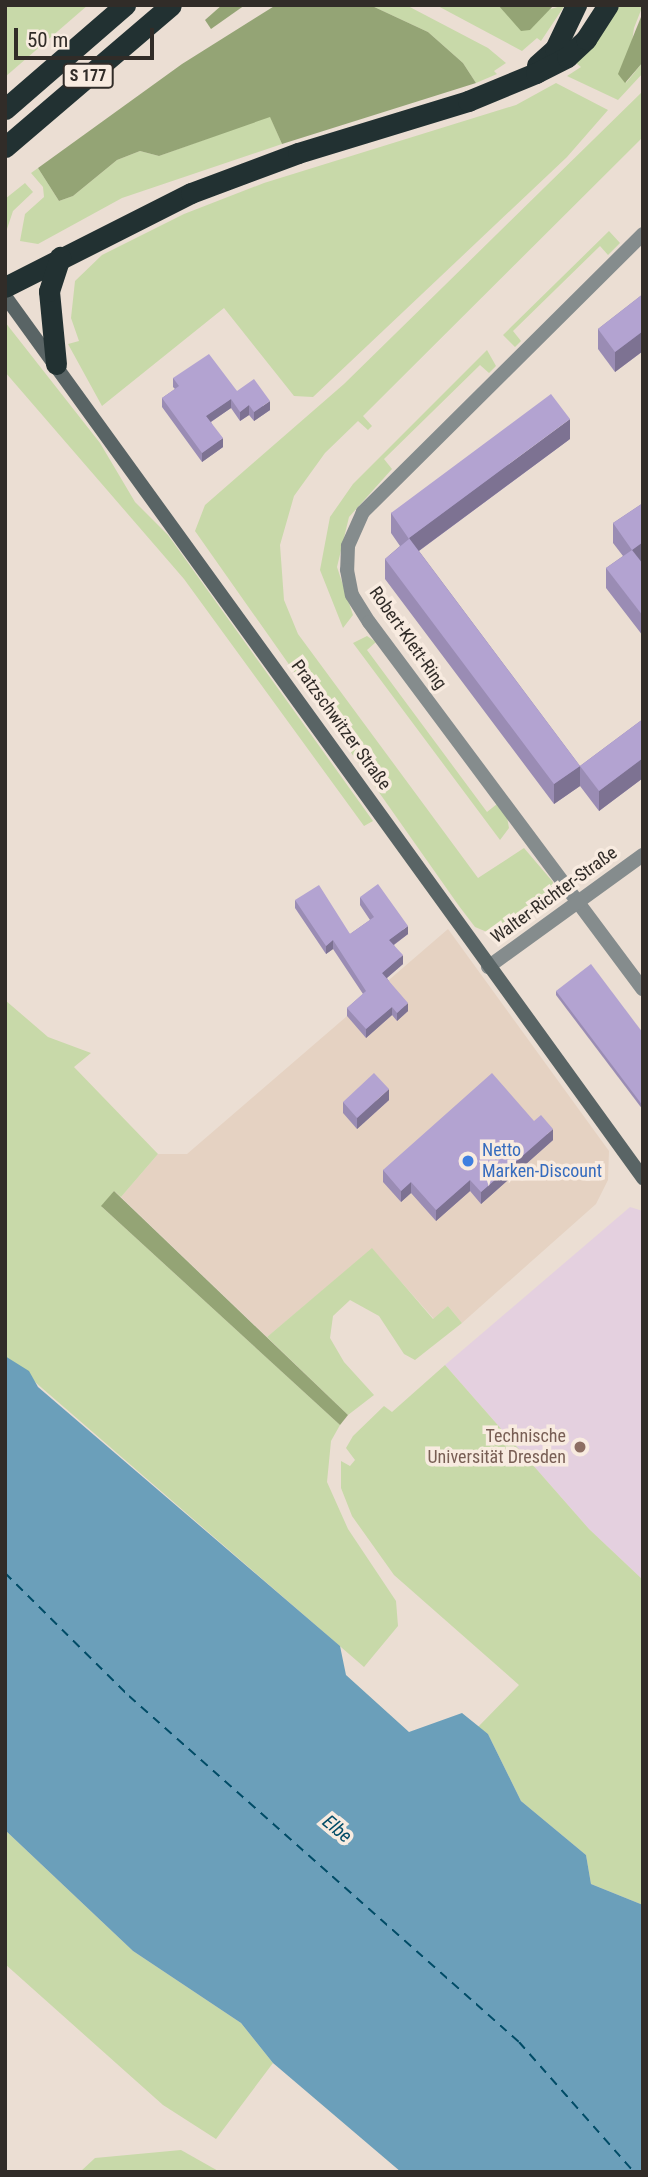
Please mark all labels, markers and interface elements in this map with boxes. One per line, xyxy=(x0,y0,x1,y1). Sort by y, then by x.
scale bar xyxy=(18,14,158,58)
text: 50 m xyxy=(27,28,68,52)
road number: S 177 xyxy=(62,64,114,88)
street label: Robert-Klett-Ring xyxy=(365,582,451,694)
street label: Pratzschwitzer Straße xyxy=(287,656,395,794)
street label: Walter-Richter-Straße xyxy=(487,842,621,948)
place label: Netto Marken-Discount xyxy=(482,1140,602,1182)
marker: Netto Marken-Discount xyxy=(460,1153,476,1169)
place label: Technische Universität Dresden xyxy=(427,1426,566,1468)
marker: Technische Universität Dresden xyxy=(572,1439,588,1455)
water label: Elbe xyxy=(318,1810,356,1848)

